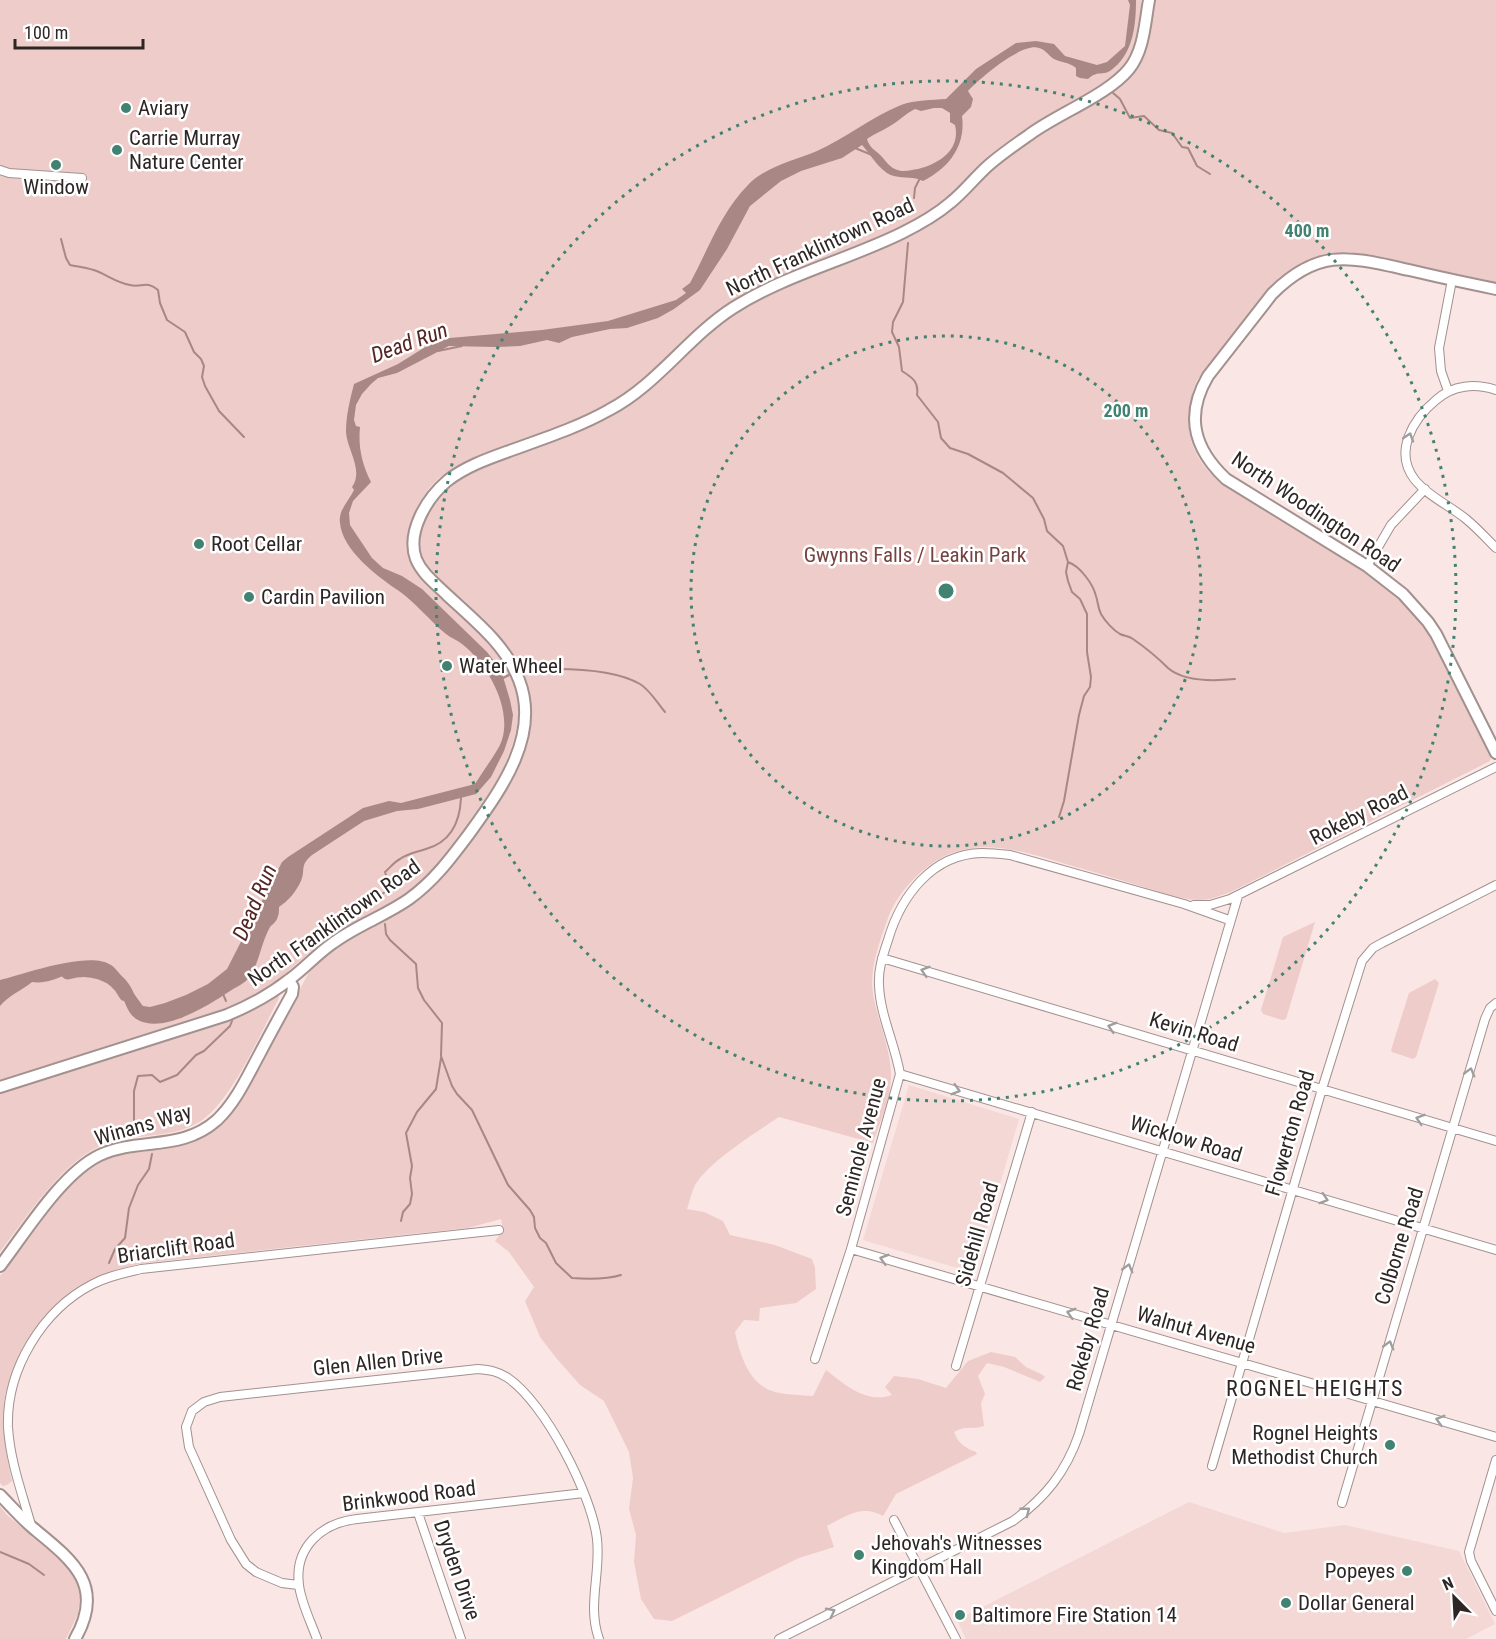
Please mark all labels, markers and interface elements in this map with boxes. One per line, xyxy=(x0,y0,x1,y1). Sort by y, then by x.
scale bar xyxy=(15,12,142,50)
text: 100 m xyxy=(24,22,68,43)
place label: Aviary xyxy=(138,96,189,120)
marker: Aviary xyxy=(119,101,133,115)
place label: Carrie Murray Nature Center xyxy=(129,126,244,174)
marker: Carrie Murray Nature Center xyxy=(110,143,124,157)
marker: Window xyxy=(49,158,63,172)
place label: Window xyxy=(23,175,89,199)
street label: North Franklintown Road xyxy=(722,193,918,301)
text: 400 m xyxy=(1285,220,1329,241)
water label: Dead Run xyxy=(367,317,451,368)
text: 200 m xyxy=(1104,400,1148,421)
one-way arrow xyxy=(1402,432,1414,443)
street label: North Woodington Road xyxy=(1227,447,1405,577)
place label: Root Cellar xyxy=(211,532,302,556)
marker: Root Cellar xyxy=(192,537,206,551)
park label: Gwynns Falls / Leakin Park xyxy=(804,543,1027,567)
centre of rings xyxy=(936,581,956,601)
place label: Cardin Pavilion xyxy=(261,585,385,609)
marker: Cardin Pavilion xyxy=(242,590,256,604)
place label: Water Wheel xyxy=(459,654,563,678)
marker: Water Wheel xyxy=(440,659,454,673)
street label: Rokeby Road xyxy=(1306,780,1412,850)
street label: North Franklintown Road xyxy=(243,855,425,991)
water label: Dead Run xyxy=(227,860,282,944)
one-way arrow xyxy=(920,966,931,978)
street label: Kevin Road xyxy=(1147,1007,1241,1057)
one-way arrow xyxy=(1107,1022,1118,1034)
street label: Flowerton Road xyxy=(1261,1067,1319,1199)
one-way arrow xyxy=(1463,1068,1475,1078)
street label: Seminole Avenue xyxy=(831,1075,891,1219)
one-way arrow xyxy=(950,1083,961,1095)
street label: Winans Way xyxy=(92,1100,195,1150)
street label: Wicklow Road xyxy=(1127,1111,1245,1167)
one-way arrow xyxy=(1415,1114,1426,1126)
street label: Sidehill Road xyxy=(951,1179,1003,1289)
street label: Colborne Road xyxy=(1370,1184,1428,1308)
one-way arrow xyxy=(1318,1192,1329,1204)
street label: Briarclift Road xyxy=(116,1228,236,1268)
one-way arrow xyxy=(879,1254,890,1266)
one-way arrow xyxy=(1121,1263,1133,1274)
street label: Rokeby Road xyxy=(1062,1284,1114,1394)
street label: Walnut Avenue xyxy=(1134,1302,1258,1358)
one-way arrow xyxy=(1066,1308,1077,1320)
one-way arrow xyxy=(1382,1340,1394,1351)
street label: Glen Allen Drive xyxy=(312,1343,444,1381)
district label: ROGNEL HEIGHTS xyxy=(1226,1376,1404,1401)
one-way arrow xyxy=(1435,1415,1446,1427)
place label: Rognel Heights Methodist Church xyxy=(1231,1421,1378,1469)
marker: Rognel Heights Methodist Church xyxy=(1383,1438,1397,1452)
street label: Brinkwood Road xyxy=(341,1476,477,1516)
one-way arrow xyxy=(1020,1507,1031,1518)
street label: Dryden Drive xyxy=(429,1517,485,1623)
place label: Jehovah's Witnesses Kingdom Hall xyxy=(871,1531,1042,1579)
marker: Jehovah's Witnesses Kingdom Hall xyxy=(852,1548,866,1562)
place label: Popeyes xyxy=(1325,1559,1395,1583)
marker: Popeyes xyxy=(1400,1564,1414,1578)
north arrow xyxy=(1424,1567,1484,1627)
text: N xyxy=(1440,1573,1456,1594)
place label: Dollar General xyxy=(1298,1591,1415,1615)
marker: Dollar General xyxy=(1279,1596,1293,1610)
place label: Baltimore Fire Station 14 xyxy=(972,1603,1177,1627)
one-way arrow xyxy=(825,1608,836,1620)
marker: Baltimore Fire Station 14 xyxy=(953,1608,967,1622)

